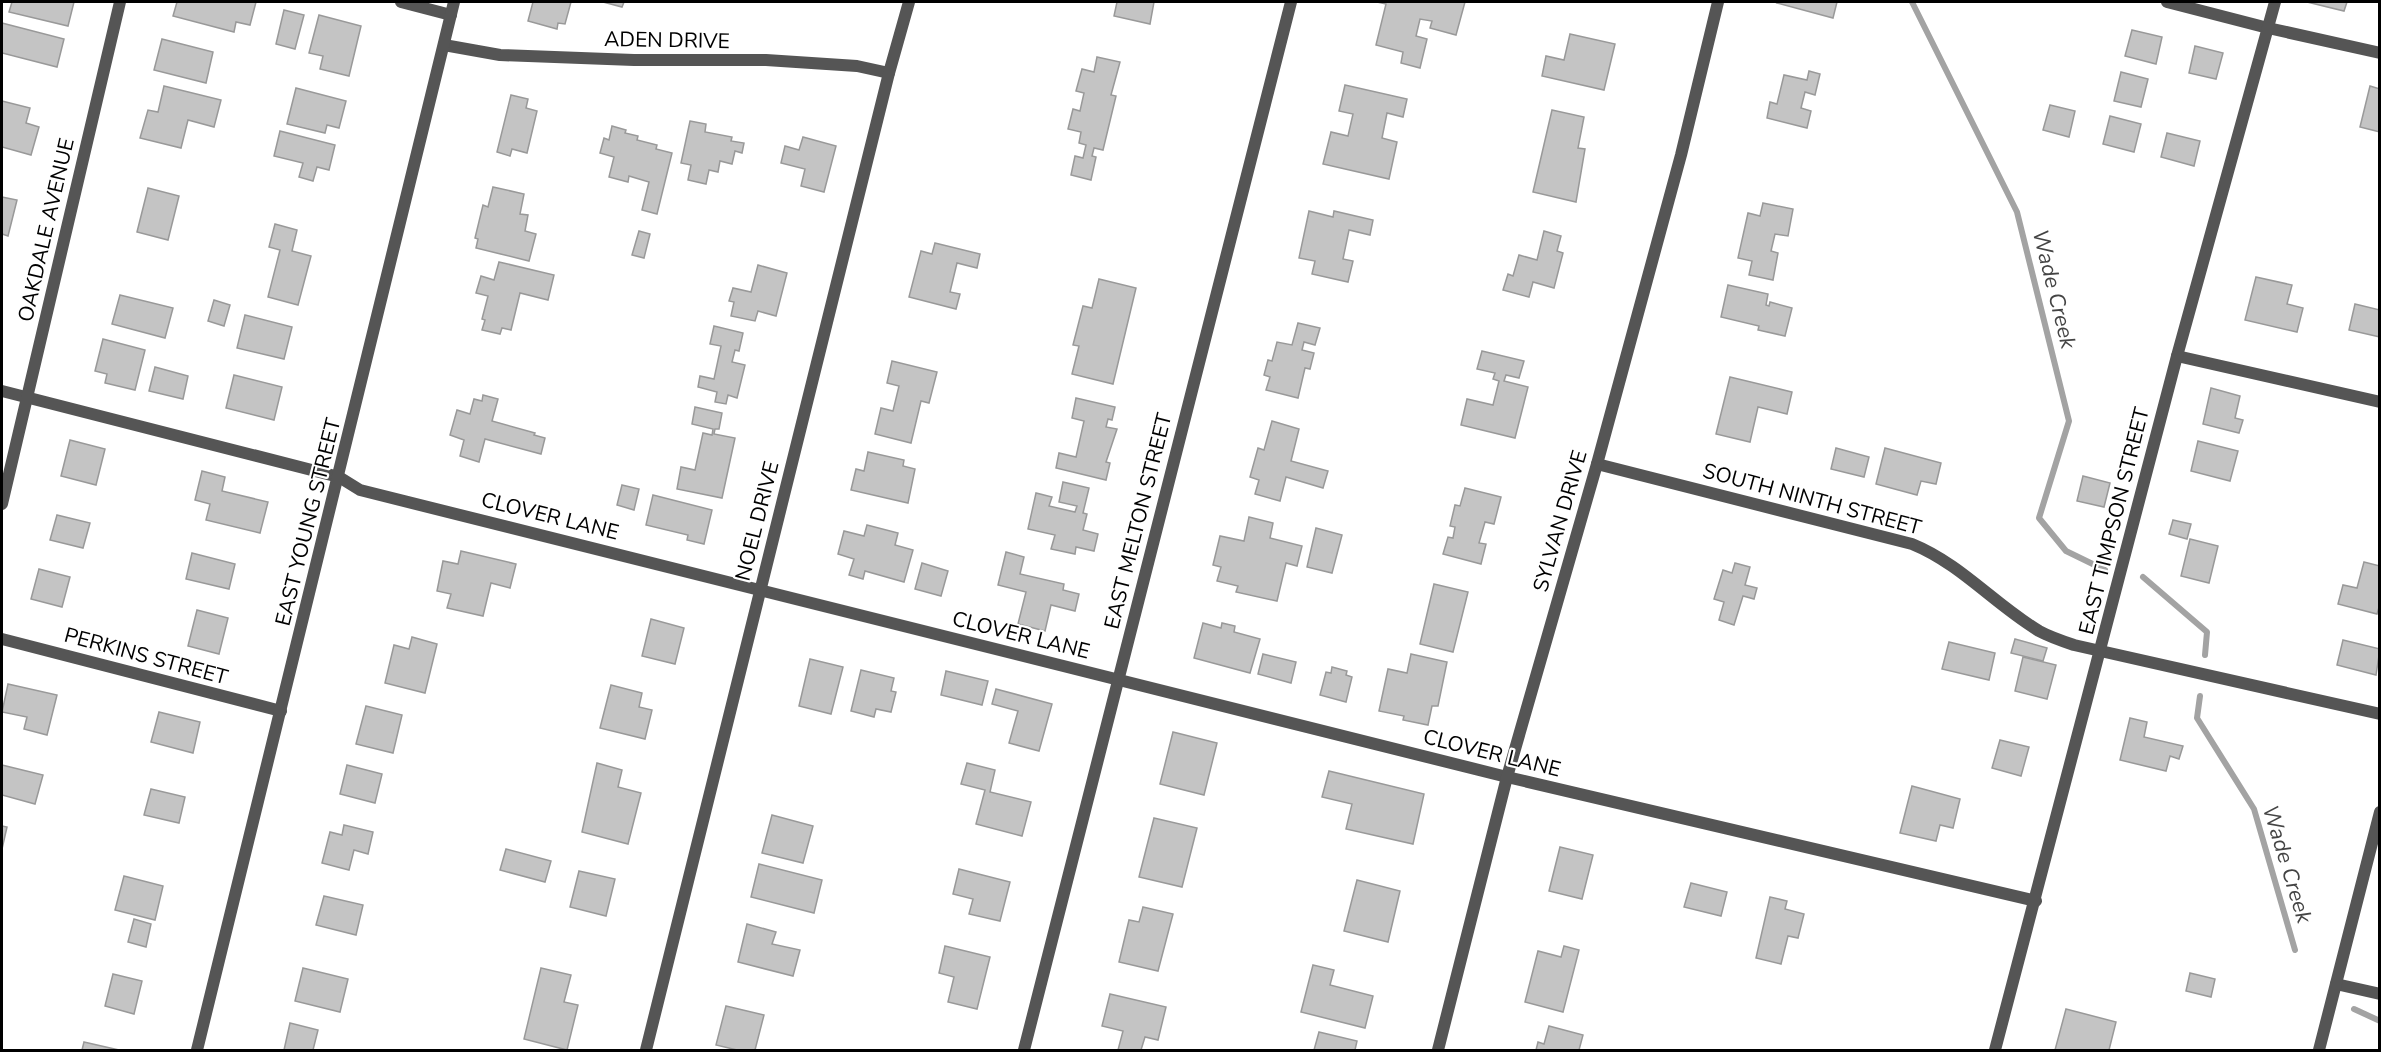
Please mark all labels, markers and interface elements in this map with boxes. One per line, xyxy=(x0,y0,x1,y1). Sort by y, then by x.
street label: ADEN DRIVE xyxy=(604,25,730,55)
street label: OAKDALE AVENUE xyxy=(11,135,81,325)
water label: Wade Creek xyxy=(2025,227,2084,353)
street label: EAST TIMPSON STREET xyxy=(2072,404,2156,637)
street label: EAST MELTON STREET xyxy=(1098,410,1178,632)
street label: EAST YOUNG STREET xyxy=(269,415,347,629)
street label: SYLVAN DRIVE xyxy=(1526,447,1594,595)
street label: SOUTH NINTH STREET xyxy=(1700,456,1925,542)
street label: NOEL DRIVE xyxy=(729,458,785,584)
street label: CLOVER LANE xyxy=(478,485,622,547)
street label: CLOVER LANE xyxy=(949,604,1093,666)
street label: PERKINS STREET xyxy=(61,621,231,691)
street label: CLOVER LANE xyxy=(1420,722,1564,784)
water label: Wade Creek xyxy=(2255,802,2319,928)

